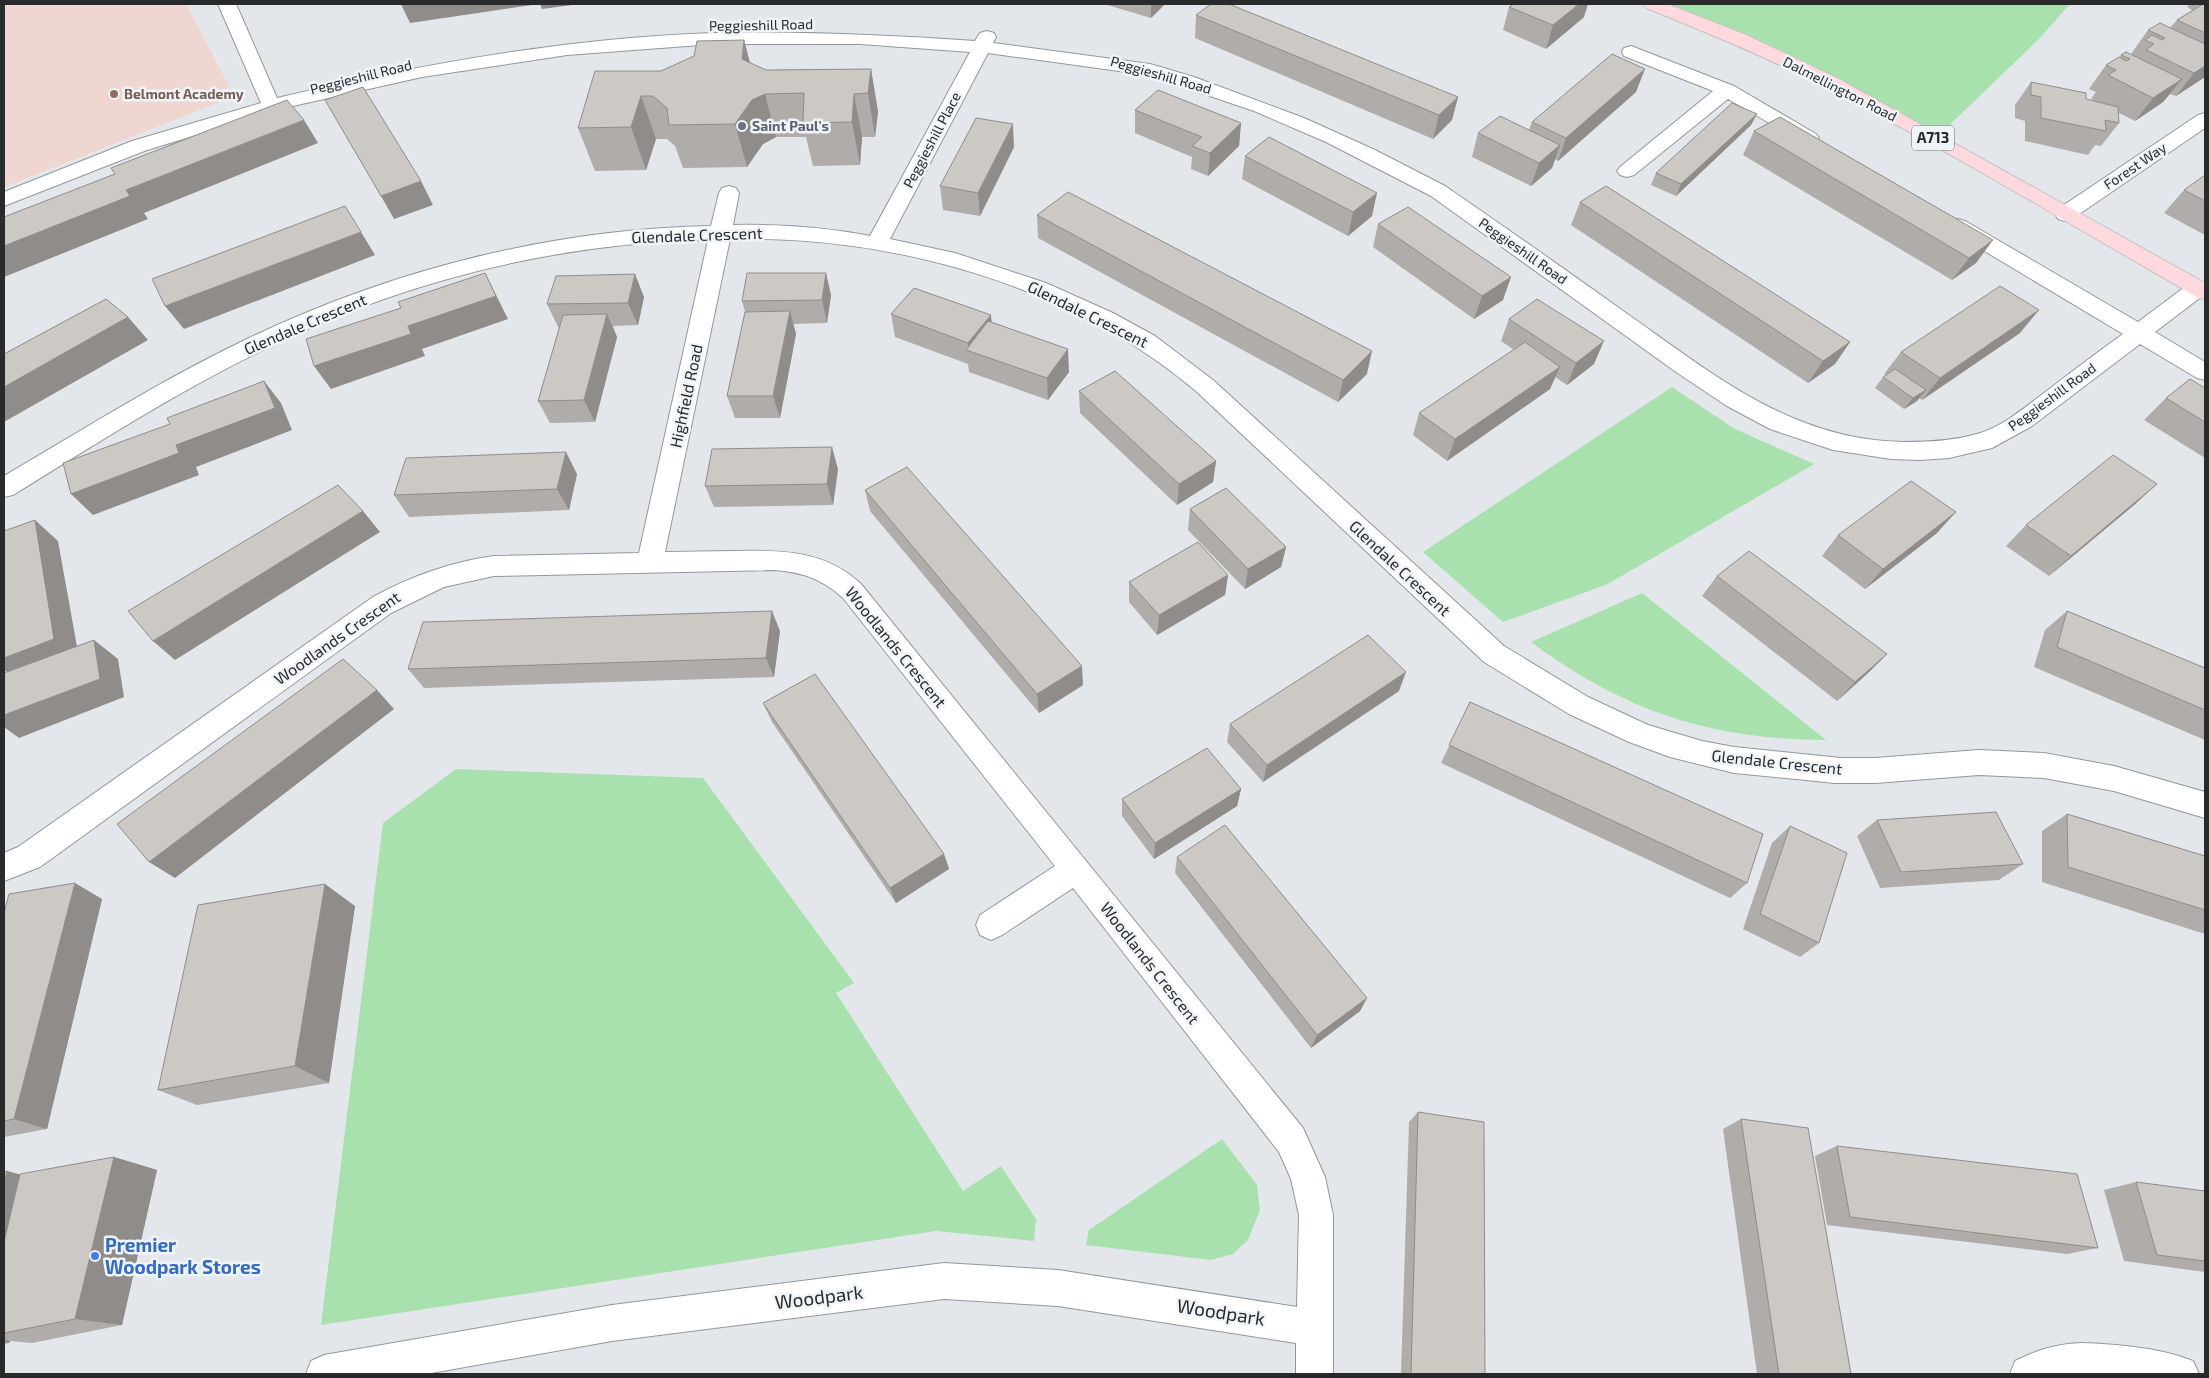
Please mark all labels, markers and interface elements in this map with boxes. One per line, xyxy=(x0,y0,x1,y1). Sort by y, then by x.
street label: Peggieshill Road xyxy=(709,15,813,34)
street label: Peggieshill Road xyxy=(1109,52,1214,97)
street label: Dalmellington Road xyxy=(1780,53,1900,125)
street label: Peggieshill Road xyxy=(308,56,414,97)
place label: Belmont Academy xyxy=(124,85,244,102)
marker: Belmont Academy xyxy=(108,88,120,100)
street label: Peggieshill Place xyxy=(899,89,964,191)
place label: Saint Paul's xyxy=(752,117,829,134)
marker: Saint Paul's xyxy=(736,120,748,132)
road number: A713 xyxy=(1912,126,1954,150)
street label: Forest Way xyxy=(2100,138,2170,193)
street label: Peggieshill Road xyxy=(1476,214,1571,287)
street label: Glendale Crescent xyxy=(631,223,763,246)
street label: Glendale Crescent xyxy=(1025,276,1151,351)
street label: Glendale Crescent xyxy=(241,289,369,358)
street label: Highfield Road xyxy=(665,342,706,449)
street label: Peggieshill Road xyxy=(2005,359,2099,434)
street label: Glendale Crescent xyxy=(1346,516,1455,619)
street label: Woodlands Crescent xyxy=(842,583,951,711)
street label: Woodlands Crescent xyxy=(270,587,403,688)
street label: Glendale Crescent xyxy=(1711,745,1843,778)
street label: Woodlands Crescent xyxy=(1097,898,1204,1028)
place label: Premier Woodpark Stores xyxy=(105,1233,261,1278)
marker: Premier Woodpark Stores xyxy=(89,1250,101,1262)
street label: Woodpark xyxy=(773,1280,865,1313)
street label: Woodpark xyxy=(1175,1293,1267,1330)

